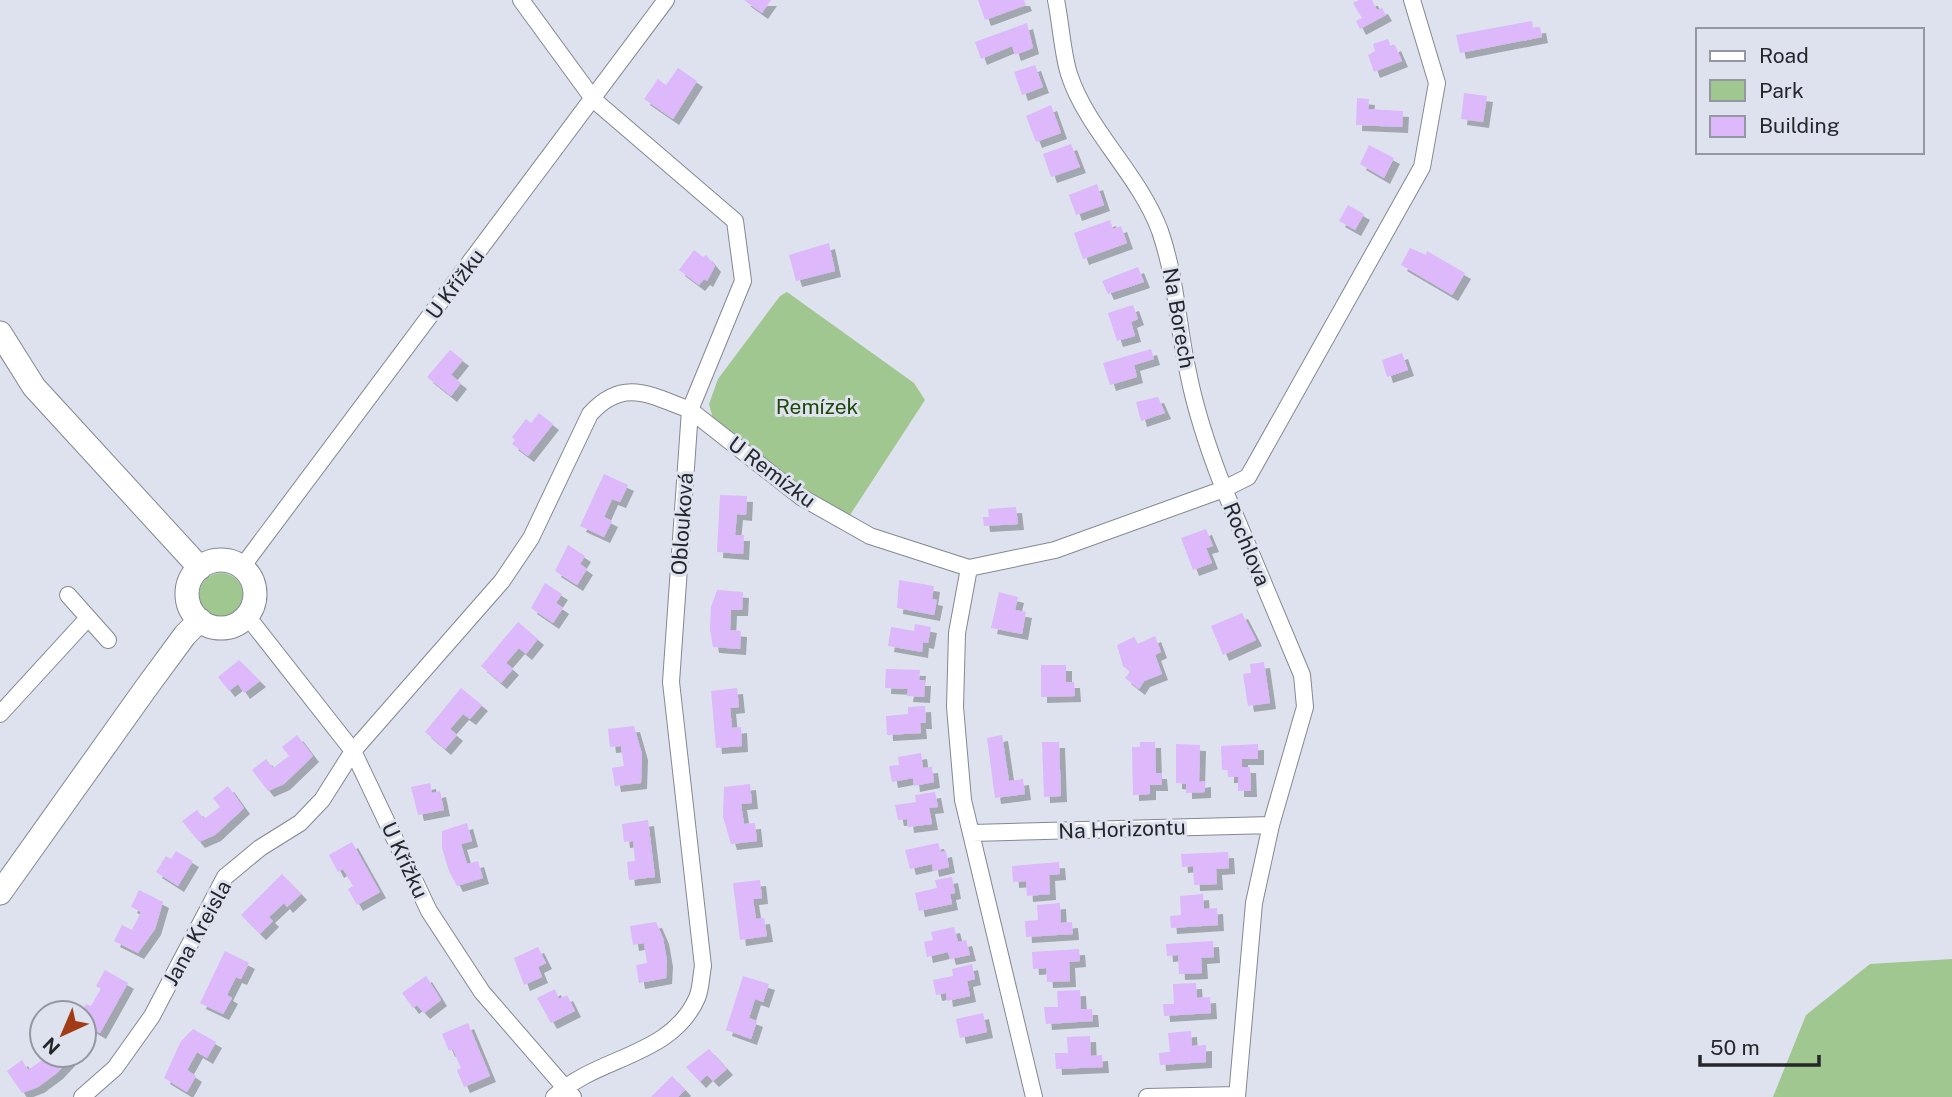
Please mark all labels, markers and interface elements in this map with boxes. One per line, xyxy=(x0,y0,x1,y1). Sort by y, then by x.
legend xyxy=(1696,28,1924,154)
text: Road xyxy=(1759,43,1809,68)
text: Park xyxy=(1759,78,1804,103)
text: Building xyxy=(1759,113,1840,138)
street label: U Křížku xyxy=(421,244,489,324)
street label: Na Borech xyxy=(1158,266,1200,370)
park label: Remízek xyxy=(776,394,859,419)
street label: U Remízku xyxy=(723,431,821,513)
street label: Oblouková xyxy=(666,472,698,576)
street label: Rochlova xyxy=(1218,498,1276,590)
street label: Na Horizontu xyxy=(1058,814,1186,844)
street label: U Křížku xyxy=(376,818,434,902)
street label: Jana Kreisla xyxy=(158,876,236,990)
north arrow xyxy=(28,999,98,1069)
scale bar xyxy=(1700,1024,1819,1068)
text: N xyxy=(38,1033,64,1059)
text: 50 m xyxy=(1710,1035,1760,1060)

